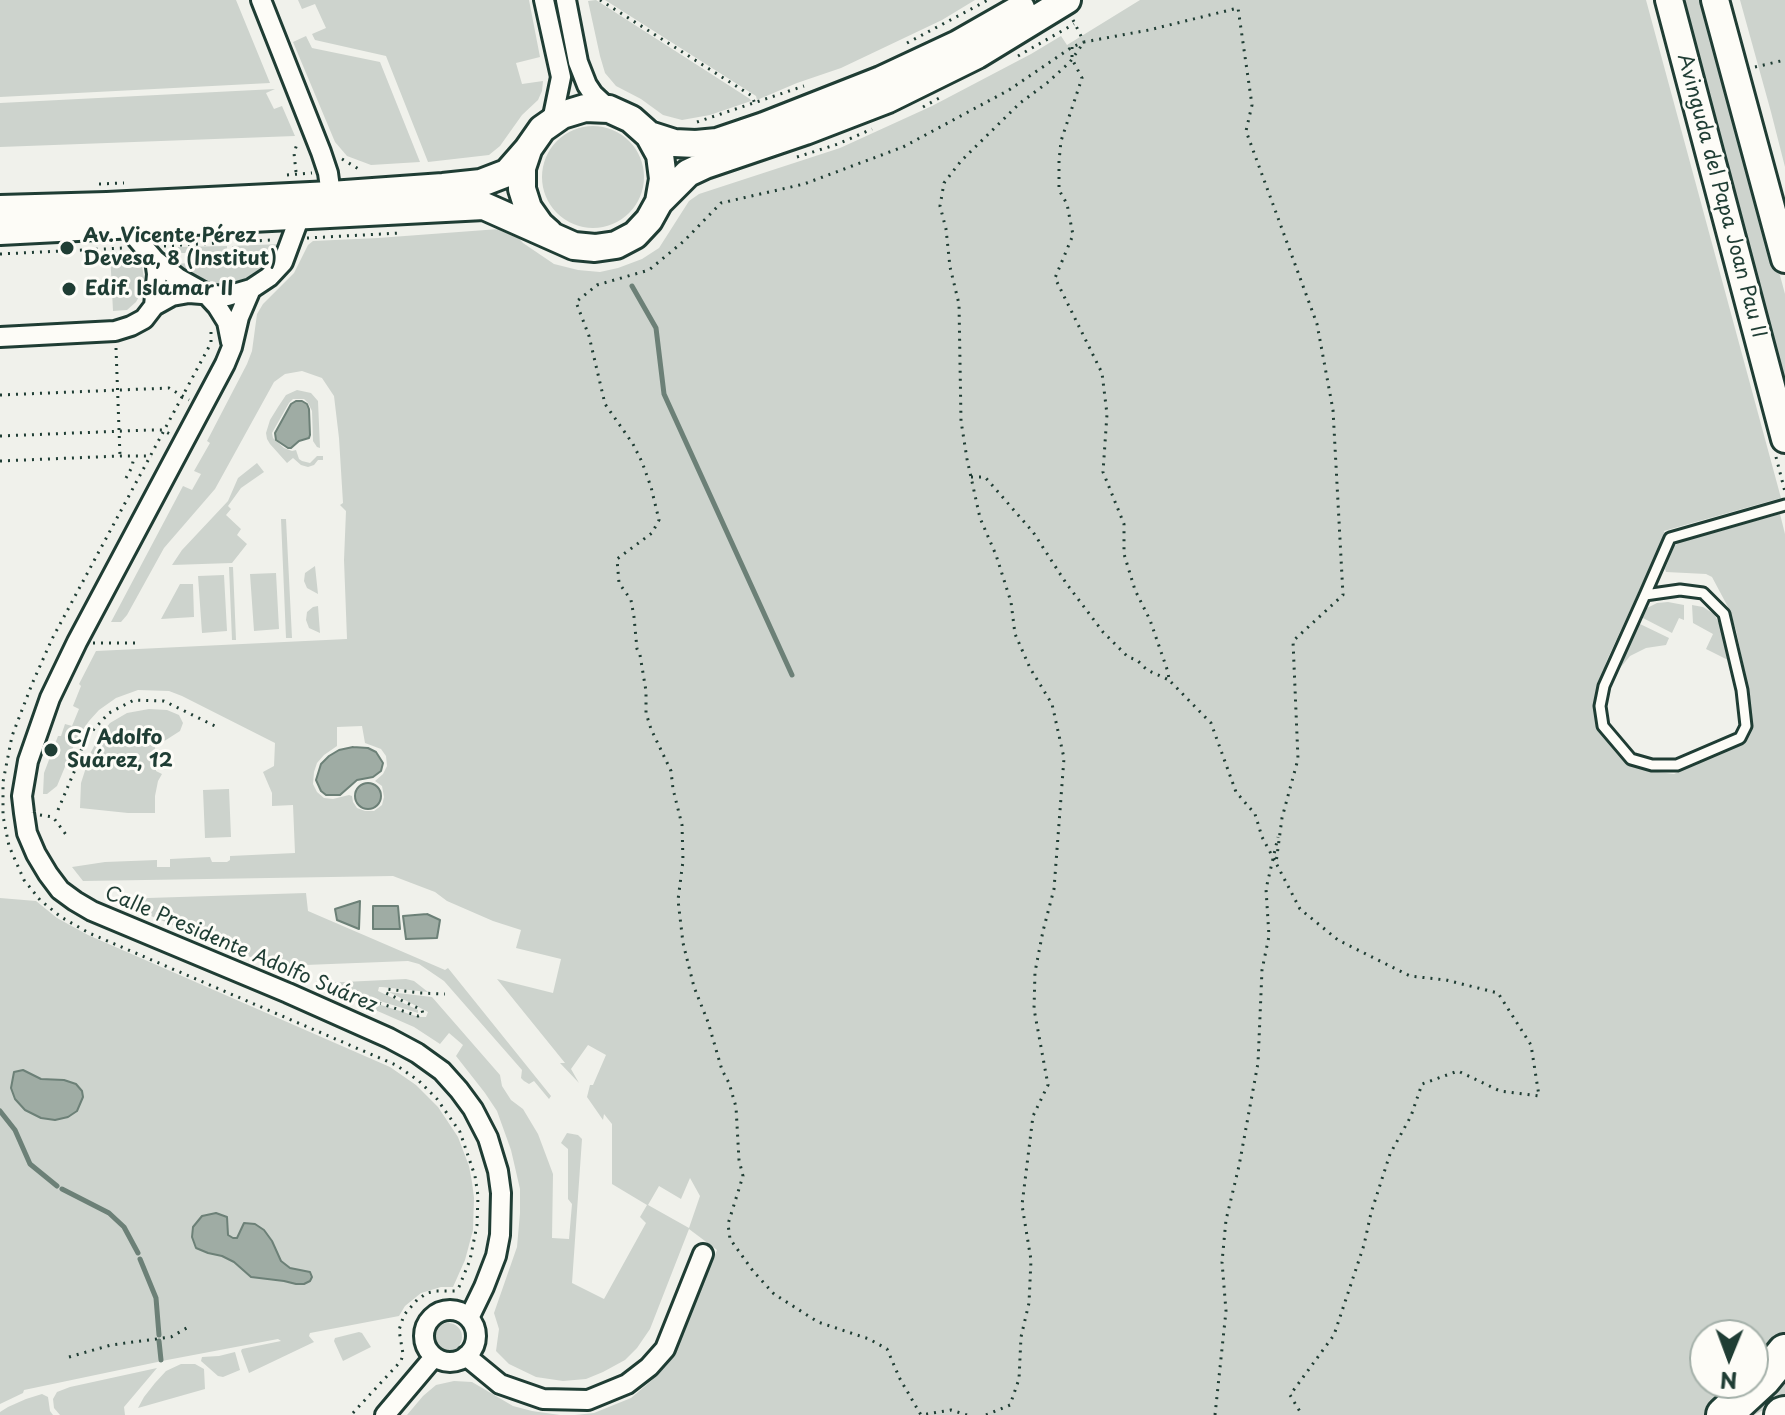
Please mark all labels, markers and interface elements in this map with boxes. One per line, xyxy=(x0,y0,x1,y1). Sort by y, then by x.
street label: Avinguda del Papa Joan Pau II xyxy=(1671,51,1771,341)
place label: Av. Vicente Pérez Devesa, 8 (Institut) xyxy=(83,224,277,271)
marker: Av. Vicente Pérez Devesa, 8 (Institut) xyxy=(58,239,76,257)
place label: Edif. Islamar II xyxy=(85,277,233,301)
marker: Edif. Islamar II xyxy=(60,280,78,298)
place label: C/ Adolfo Suárez, 12 xyxy=(67,726,173,773)
marker: C/ Adolfo Suárez, 12 xyxy=(42,741,60,759)
street label: Calle Presidente Adolfo Suárez xyxy=(101,882,381,1018)
north arrow xyxy=(1689,1319,1769,1399)
text: N xyxy=(1720,1365,1738,1398)

